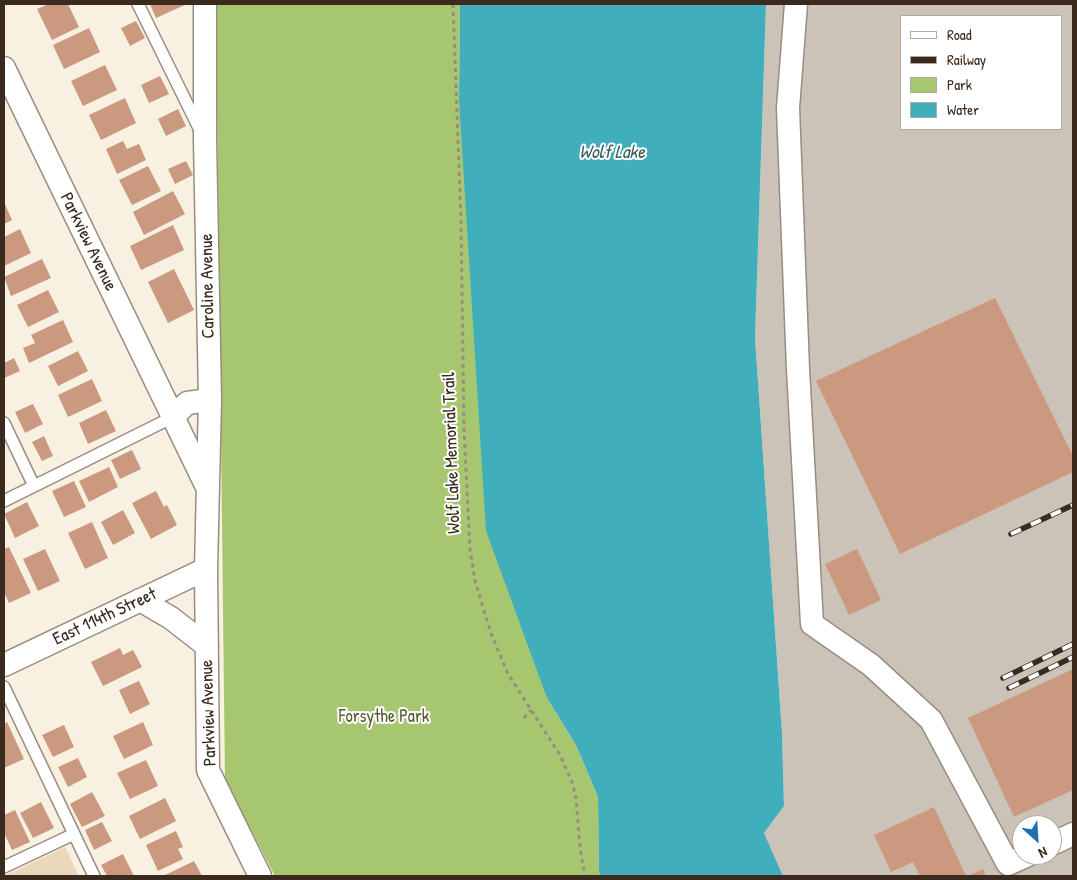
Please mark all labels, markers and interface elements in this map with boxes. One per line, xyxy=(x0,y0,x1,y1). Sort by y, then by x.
legend xyxy=(900,15,1062,130)
text: Road xyxy=(947,24,972,45)
text: Railway xyxy=(947,49,986,70)
text: Park xyxy=(947,74,972,95)
text: Water xyxy=(947,99,979,120)
water label: Wolf Lake xyxy=(579,142,645,164)
street label: Parkview Avenue xyxy=(55,189,121,295)
street label: Caroline Avenue xyxy=(196,233,220,339)
street label: Wolf Lake Memorial Trail xyxy=(438,372,466,534)
street label: East 114th Street xyxy=(50,584,160,650)
street label: Parkview Avenue xyxy=(196,659,222,767)
park label: Forsythe Park xyxy=(339,706,429,728)
north arrow xyxy=(1012,815,1062,865)
text: N xyxy=(1036,843,1051,863)

